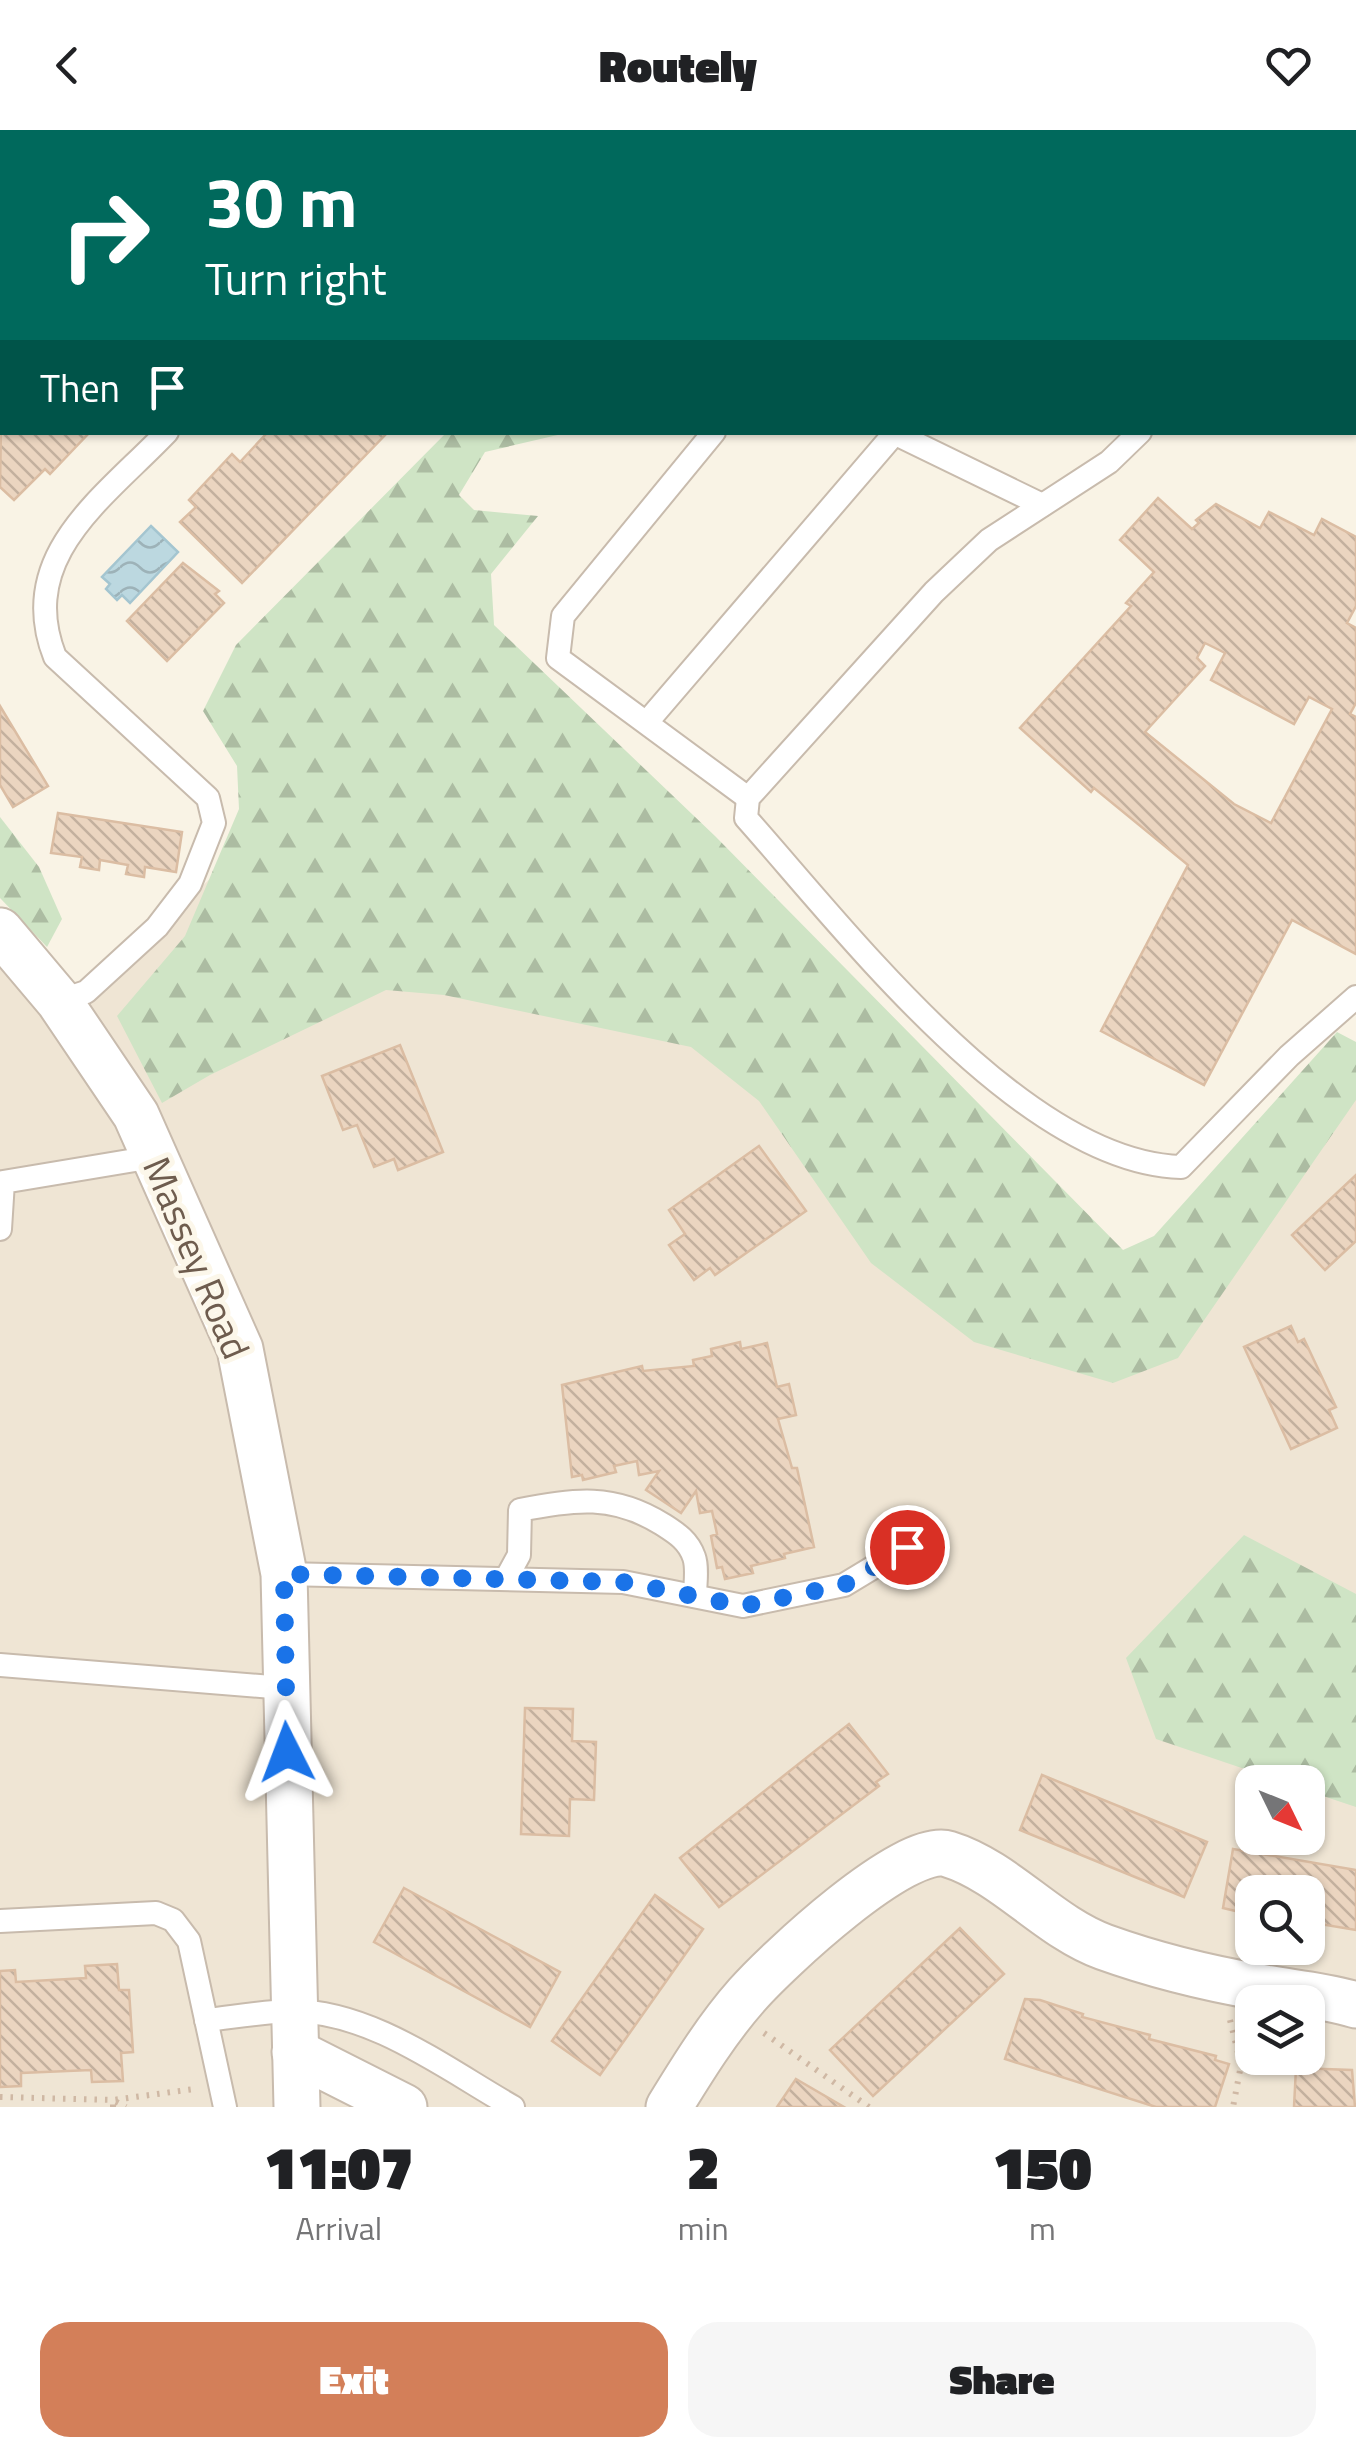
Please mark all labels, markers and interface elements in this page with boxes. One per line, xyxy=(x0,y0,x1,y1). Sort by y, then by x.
text: Routely xyxy=(599,31,757,99)
icon: back xyxy=(40,38,95,93)
icon: heart xyxy=(1261,38,1316,93)
text: 30 m xyxy=(205,148,358,254)
icon: right xyxy=(40,170,170,300)
text: Turn right xyxy=(205,244,387,312)
text: Then xyxy=(40,359,120,417)
icon: arrive xyxy=(140,360,195,415)
street label: Massey Road xyxy=(128,1148,265,1367)
pin xyxy=(865,1505,950,1590)
icon: arrive xyxy=(880,1520,935,1575)
position arrow xyxy=(235,1700,339,1804)
north arrow xyxy=(1235,1765,1325,1855)
map controls xyxy=(1235,1765,1325,2075)
button: search xyxy=(1235,1875,1325,1965)
button: layers xyxy=(1235,1985,1325,2075)
text: 11:07 xyxy=(264,2121,413,2212)
text: 2 xyxy=(687,2121,720,2212)
text: 150 xyxy=(993,2121,1092,2212)
text: Arrival xyxy=(295,2204,382,2252)
text: min xyxy=(678,2204,729,2252)
text: m xyxy=(1029,2204,1056,2252)
button: Exit xyxy=(40,2322,668,2437)
button: Share xyxy=(688,2322,1316,2437)

